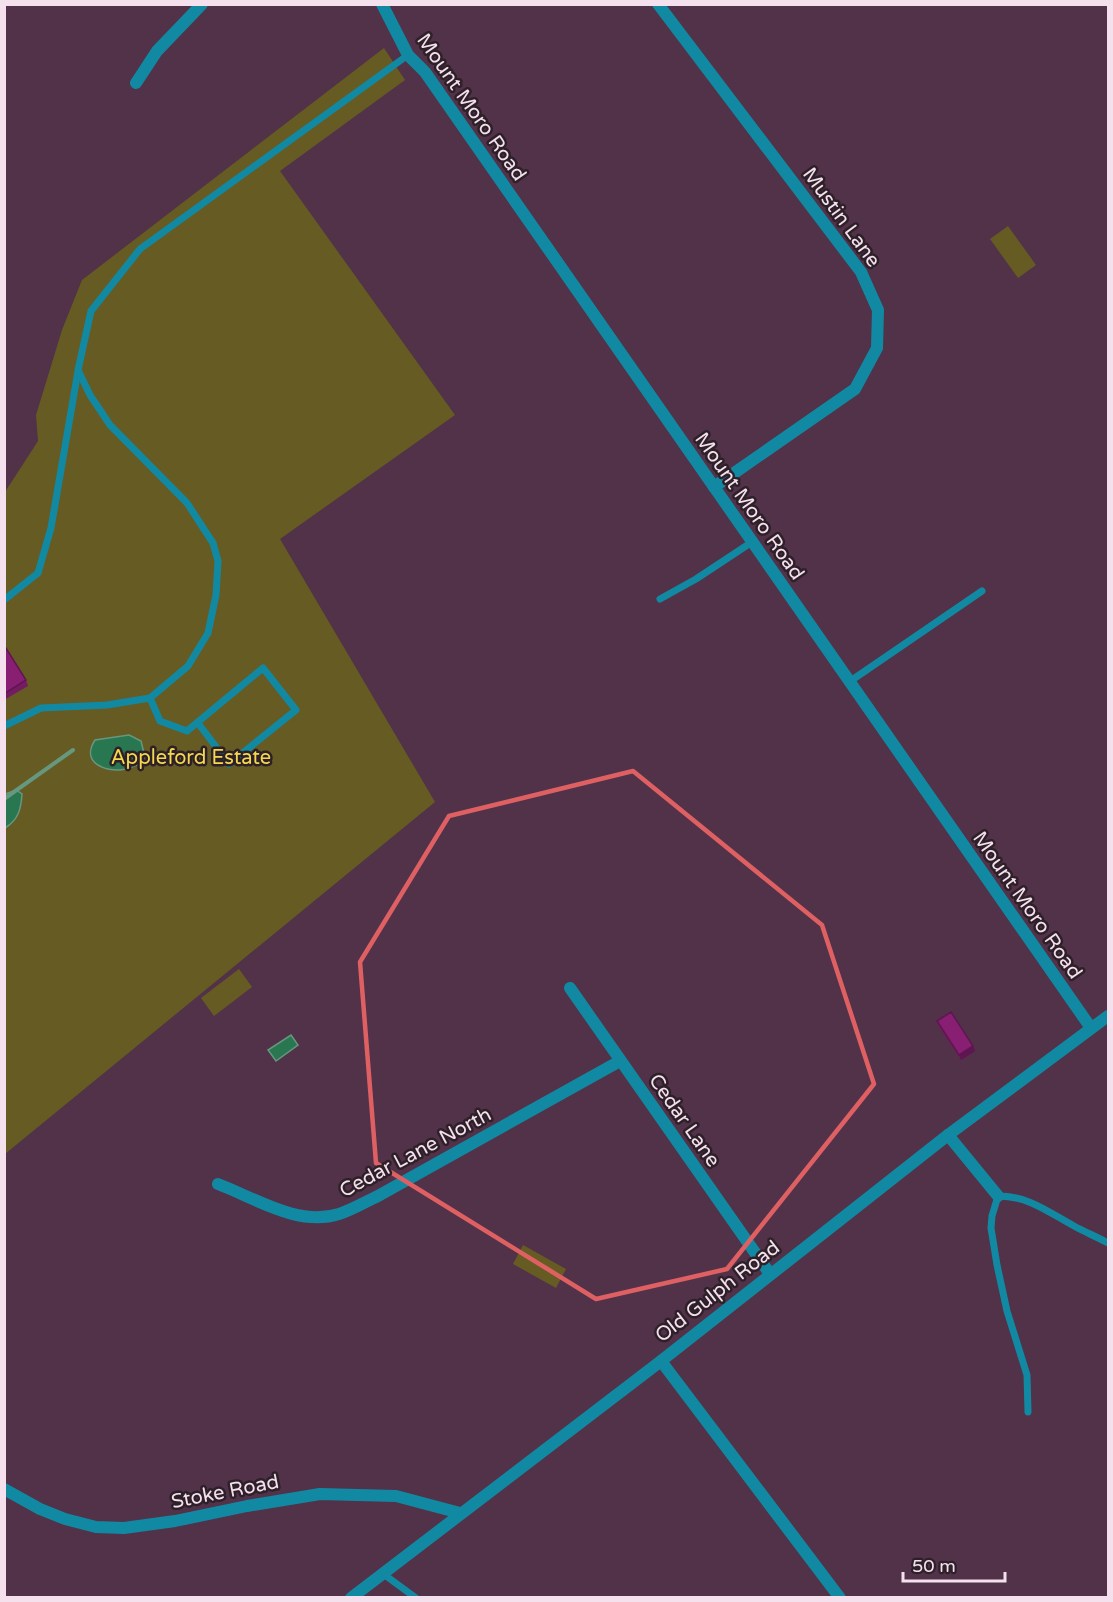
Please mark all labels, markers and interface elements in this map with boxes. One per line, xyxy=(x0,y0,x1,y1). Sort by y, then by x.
street label: Mount Moro Road xyxy=(411,29,531,186)
street label: Mustin Lane xyxy=(797,163,885,272)
street label: Mount Moro Road xyxy=(689,428,809,585)
park label: Appleford Estate xyxy=(111,746,271,770)
street label: Mount Moro Road xyxy=(967,827,1087,984)
street label: Cedar Lane xyxy=(643,1070,725,1172)
street label: Cedar Lane North xyxy=(335,1103,495,1203)
street label: Old Gulph Road xyxy=(651,1236,785,1348)
street label: Stoke Road xyxy=(169,1470,281,1514)
scale bar xyxy=(903,1545,1005,1583)
text: 50 m xyxy=(912,1555,956,1577)

